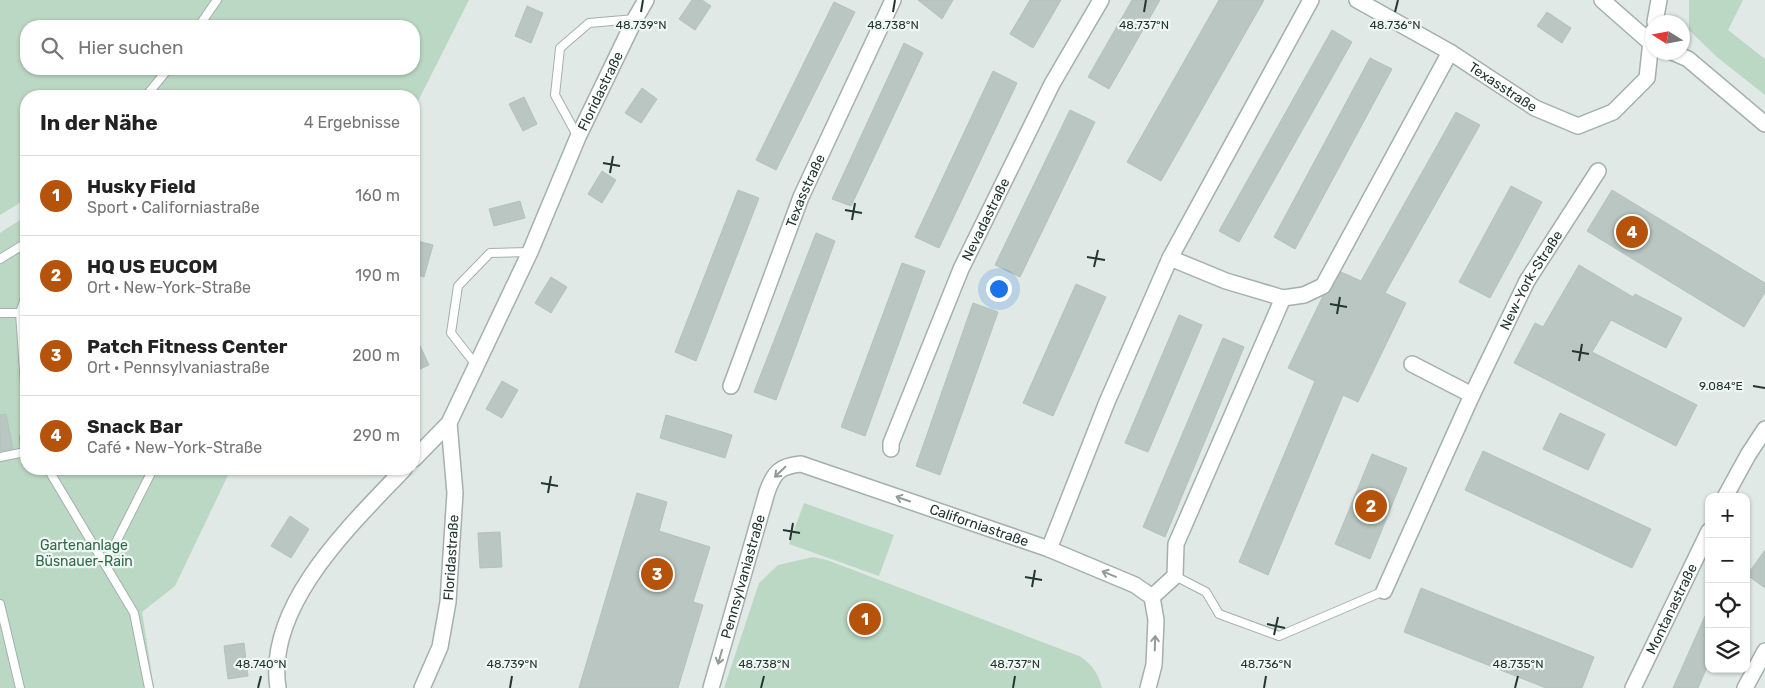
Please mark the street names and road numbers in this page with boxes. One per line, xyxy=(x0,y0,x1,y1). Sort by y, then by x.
street label: Floridastraße xyxy=(574,49,627,134)
street label: Texasstraße xyxy=(1465,59,1540,116)
street label: Texasstraße xyxy=(782,151,829,230)
street label: Nevadastraße xyxy=(958,175,1014,264)
street label: New-York-Straße xyxy=(1497,227,1566,333)
street label: Californiastraße xyxy=(927,501,1031,550)
street label: Pennsylvaniastraße xyxy=(718,512,769,641)
street label: Floridastraße xyxy=(440,514,463,601)
street label: Montanastraße xyxy=(1643,561,1701,657)

